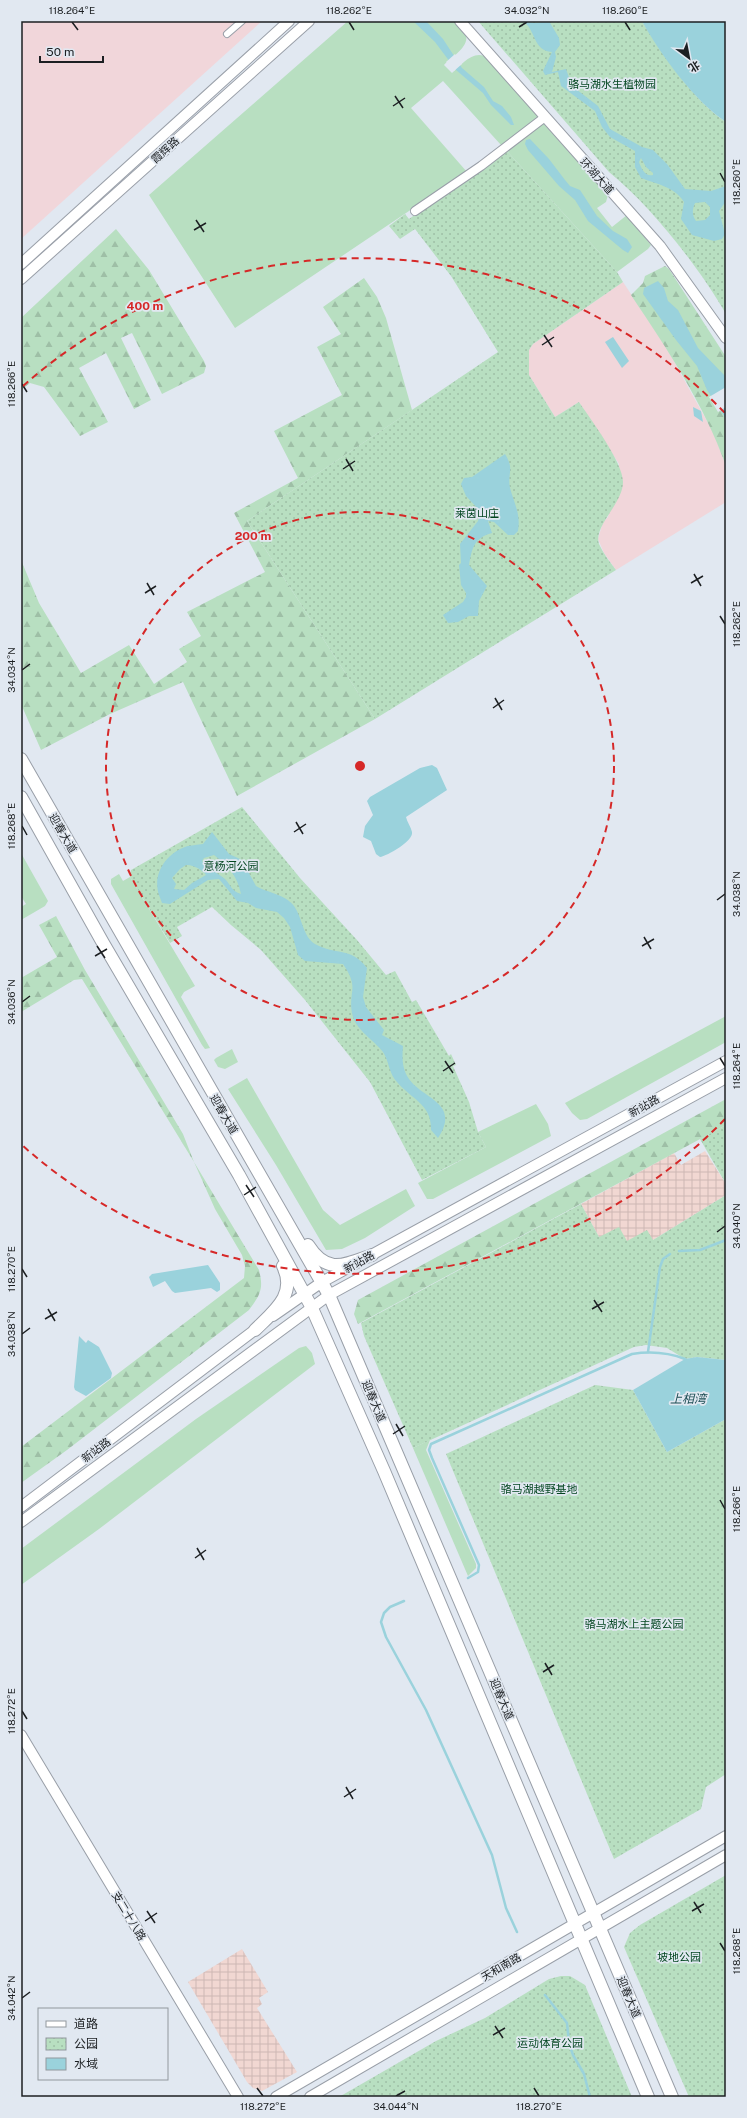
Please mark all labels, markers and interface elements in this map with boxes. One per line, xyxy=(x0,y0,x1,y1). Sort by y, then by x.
text: 118.264°E xyxy=(49,4,95,16)
text: 118.262°E xyxy=(326,4,372,16)
text: 34.032°N xyxy=(504,4,550,16)
text: 118.260°E xyxy=(602,4,648,16)
scale bar xyxy=(40,38,103,64)
north arrow xyxy=(669,38,709,78)
text: 50 m xyxy=(46,45,74,59)
text: 北 xyxy=(686,58,702,74)
park label: 骆马湖水生植物园 xyxy=(568,78,656,90)
street label: 霞辉路 xyxy=(149,135,181,165)
street label: 环湖大道 xyxy=(578,156,616,196)
text: 118.260°E xyxy=(730,159,742,205)
text: 400 m xyxy=(127,299,164,313)
text: 118.266°E xyxy=(5,361,17,407)
park label: 莱茵山庄 xyxy=(455,507,499,519)
text: 200 m xyxy=(235,529,271,543)
text: 118.262°E xyxy=(730,601,742,647)
text: 34.034°N xyxy=(5,647,17,693)
centre of rings xyxy=(353,759,367,773)
text: 118.268°E xyxy=(5,803,17,849)
street label: 迎春大道 xyxy=(47,811,79,855)
park label: 意杨河公园 xyxy=(204,860,259,872)
text: 34.038°N xyxy=(730,871,742,917)
text: 34.036°N xyxy=(5,979,17,1025)
text: 118.264°E xyxy=(730,1043,742,1089)
street label: 迎春大道 xyxy=(208,1092,240,1136)
street label: 新站路 xyxy=(627,1093,661,1119)
text: 34.040°N xyxy=(730,1203,742,1249)
text: 118.270°E xyxy=(5,1246,17,1292)
street label: 新站路 xyxy=(342,1249,376,1275)
text: 34.038°N xyxy=(5,1311,17,1357)
street label: 迎春大道 xyxy=(360,1378,388,1424)
water label: 上相湾 xyxy=(670,1392,708,1406)
street label: 新站路 xyxy=(79,1435,113,1465)
park label: 骆马湖越野基地 xyxy=(501,1483,578,1495)
text: 118.266°E xyxy=(730,1486,742,1532)
park label: 骆马湖水上主题公园 xyxy=(585,1618,684,1630)
street label: 迎春大道 xyxy=(488,1676,516,1722)
text: 118.272°E xyxy=(5,1688,17,1734)
street label: 支二十八路 xyxy=(110,1889,148,1943)
text: 118.268°E xyxy=(730,1928,742,1974)
street label: 天和南路 xyxy=(479,1951,523,1983)
park label: 坡地公园 xyxy=(657,1951,701,1963)
street label: 迎春大道 xyxy=(615,1974,643,2020)
text: 34.042°N xyxy=(5,1975,17,2021)
legend xyxy=(38,2008,168,2080)
text: 道路 xyxy=(74,2017,98,2031)
text: 公园 xyxy=(74,2037,98,2051)
park label: 运动体育公园 xyxy=(517,2037,583,2049)
text: 水域 xyxy=(74,2057,98,2071)
text: 118.272°E xyxy=(240,2100,286,2112)
text: 34.044°N xyxy=(373,2100,419,2112)
text: 118.270°E xyxy=(516,2100,562,2112)

